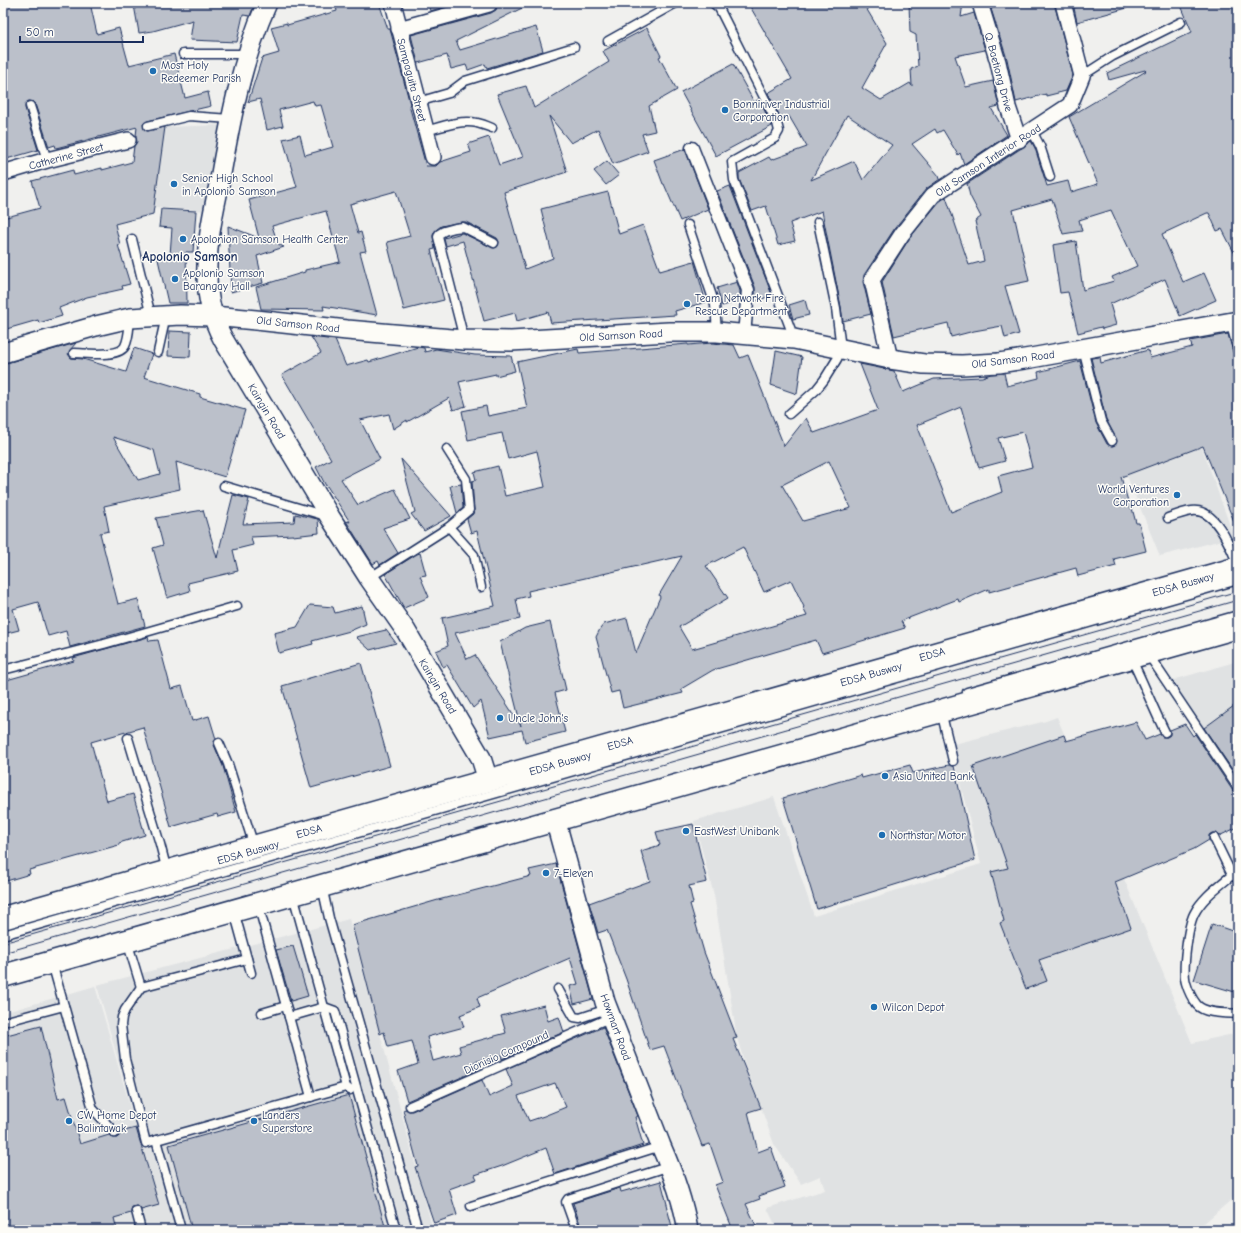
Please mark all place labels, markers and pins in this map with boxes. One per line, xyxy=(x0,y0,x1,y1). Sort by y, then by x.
place label: Most Holy Redeemer Parish xyxy=(161,59,241,85)
marker: Most Holy Redeemer Parish xyxy=(148,66,158,76)
place label: Bonniriver Industrial Corporation xyxy=(733,98,830,124)
marker: Bonniriver Industrial Corporation xyxy=(720,105,730,115)
place label: Senior High School in Apolonio Samson xyxy=(182,172,276,198)
marker: Senior High School in Apolonio Samson xyxy=(169,179,179,189)
place label: Apolonion Samson Health Center xyxy=(191,233,348,246)
marker: Apolonion Samson Health Center xyxy=(178,234,188,244)
place label: Apolonio Samson Barangay Hall xyxy=(183,267,265,293)
marker: Apolonio Samson Barangay Hall xyxy=(170,274,180,284)
place label: Team Network Fire Rescue Department xyxy=(695,292,788,318)
marker: Team Network Fire Rescue Department xyxy=(682,299,692,309)
place label: World Ventures Corporation xyxy=(1098,483,1169,509)
marker: World Ventures Corporation xyxy=(1172,490,1182,500)
place label: Uncle John's xyxy=(508,712,569,725)
marker: Uncle John's xyxy=(495,713,505,723)
place label: Asia United Bank xyxy=(893,770,974,783)
marker: Asia United Bank xyxy=(880,771,890,781)
place label: EastWest Unibank xyxy=(694,825,780,838)
marker: EastWest Unibank xyxy=(681,826,691,836)
place label: Northstar Motor xyxy=(890,829,966,842)
marker: Northstar Motor xyxy=(877,830,887,840)
place label: 7-Eleven xyxy=(554,867,593,880)
marker: 7-Eleven xyxy=(541,868,551,878)
place label: Wilcon Depot xyxy=(882,1001,945,1014)
marker: Wilcon Depot xyxy=(869,1002,879,1012)
place label: CW Home Depot Balintawak xyxy=(77,1109,157,1135)
place label: Landers Superstore xyxy=(262,1109,313,1135)
marker: CW Home Depot Balintawak xyxy=(64,1116,74,1126)
marker: Landers Superstore xyxy=(249,1116,259,1126)

